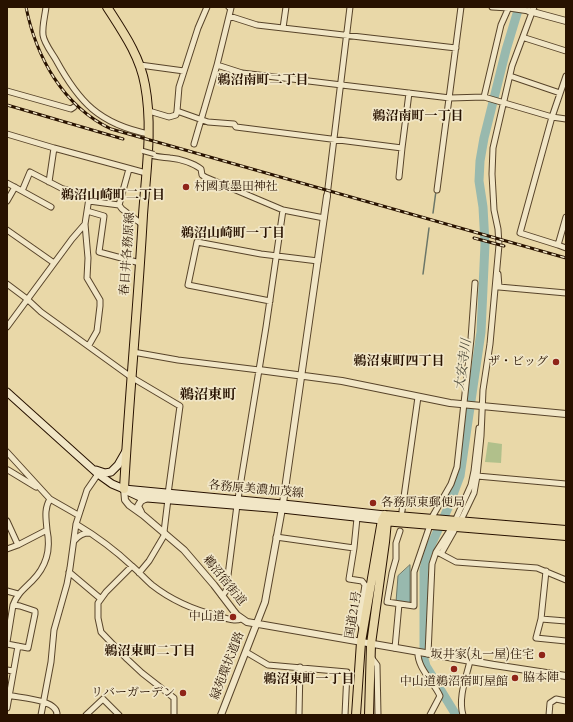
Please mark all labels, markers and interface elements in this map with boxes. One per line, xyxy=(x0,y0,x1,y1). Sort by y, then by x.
district label: 鵜沼南町二丁目 xyxy=(218,73,308,89)
district label: 鵜沼南町一丁目 xyxy=(373,109,463,125)
place label: 村國真墨田神社 xyxy=(194,180,278,194)
marker: 村國真墨田神社 xyxy=(181,182,191,192)
district label: 鵜沼山崎町二丁目 xyxy=(61,188,165,204)
street label: 春日井各務原線 xyxy=(118,212,138,296)
district label: 鵜沼山崎町一丁目 xyxy=(181,226,285,242)
water label: 大安寺川 xyxy=(453,338,475,392)
district label: 鵜沼東町四丁目 xyxy=(354,354,444,370)
place label: ザ・ビッグ xyxy=(488,355,548,369)
marker: ザ・ビッグ xyxy=(551,357,561,367)
district label: 鵜沼東町 xyxy=(180,388,236,404)
street label: 各務原美濃加茂線 xyxy=(208,479,304,501)
place label: 各務原東郵便局 xyxy=(381,496,465,510)
marker: 各務原東郵便局 xyxy=(368,498,378,508)
street label: 鵜沼宿街道 xyxy=(200,553,248,609)
street label: 国道21号 xyxy=(343,590,365,640)
place label: 中山道 xyxy=(189,610,225,624)
marker: 中山道 xyxy=(228,612,238,622)
street label: 緑苑環状道路 xyxy=(208,630,248,702)
district label: 鵜沼東町二丁目 xyxy=(105,644,195,660)
place label: 坂井家(丸一屋)住宅 xyxy=(430,648,534,662)
marker: 坂井家(丸一屋)住宅 xyxy=(537,650,547,660)
marker: 中山道鵜沼宿町屋館 xyxy=(449,664,459,674)
place label: 脇本陣 xyxy=(523,671,559,685)
district label: 鵜沼東町一丁目 xyxy=(264,672,354,688)
marker: 脇本陣 xyxy=(510,673,520,683)
place label: 中山道鵜沼宿町屋館 xyxy=(400,675,508,689)
place label: リバーガーデン xyxy=(91,686,175,700)
marker: リバーガーデン xyxy=(178,688,188,698)

